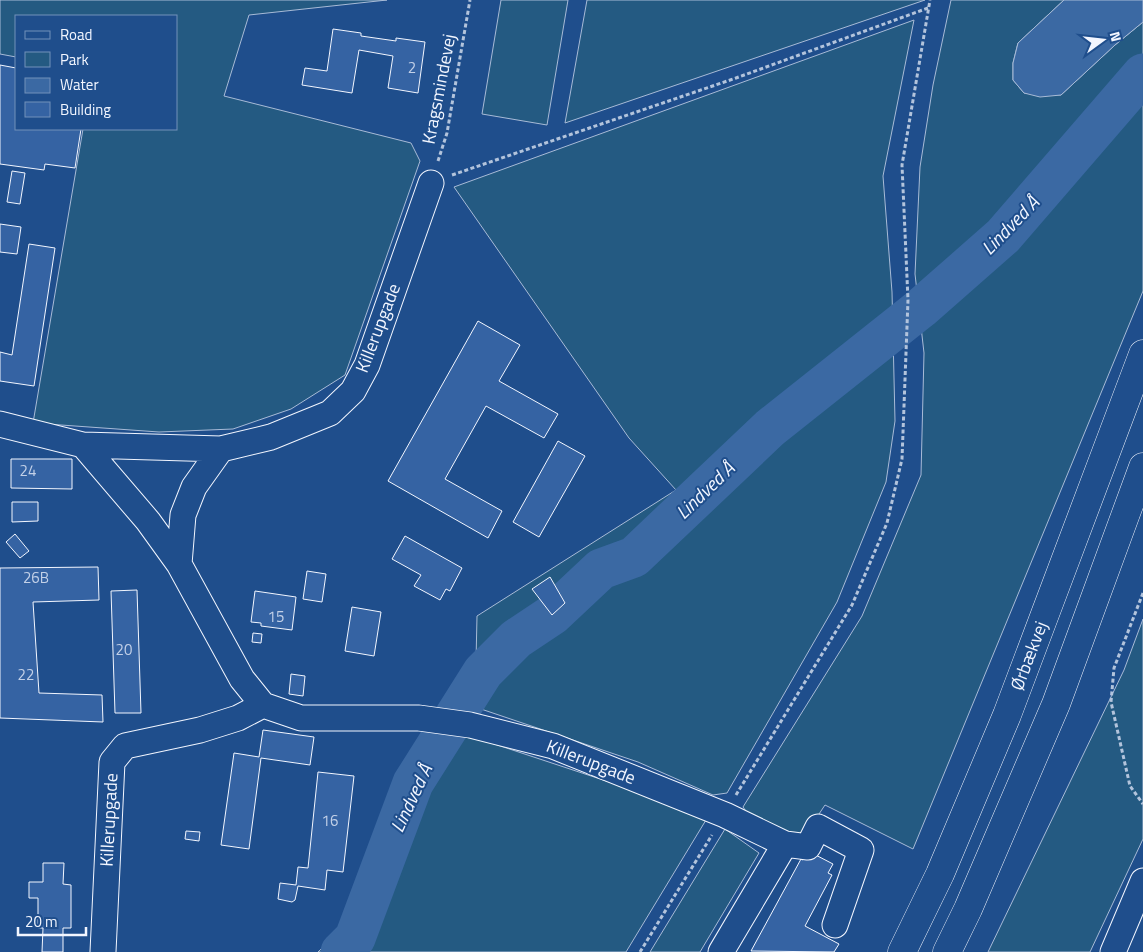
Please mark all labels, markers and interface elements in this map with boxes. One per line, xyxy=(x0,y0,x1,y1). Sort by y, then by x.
legend xyxy=(15,15,178,130)
north arrow xyxy=(1078,15,1128,65)
text: Road xyxy=(60,23,92,46)
text: N xyxy=(1105,29,1127,44)
street label: Kragsmindevej xyxy=(415,31,462,146)
text: Park xyxy=(60,48,89,71)
house number: 2 xyxy=(408,56,416,79)
text: Water xyxy=(60,73,99,96)
text: Building xyxy=(60,98,111,121)
water label: Lindved Å xyxy=(974,188,1046,261)
street label: Killerupgade xyxy=(348,279,407,376)
water label: Lindved Å xyxy=(669,454,741,525)
house number: 24 xyxy=(20,459,36,482)
house number: 26B xyxy=(23,566,49,589)
house number: 15 xyxy=(268,605,284,628)
street label: Ørbækvej xyxy=(1003,617,1054,694)
house number: 20 xyxy=(116,638,132,661)
house number: 22 xyxy=(18,663,34,686)
street label: Killerupgade xyxy=(543,732,640,791)
water label: Lindved Å xyxy=(382,758,439,837)
street label: Killerupgade xyxy=(93,772,124,867)
house number: 16 xyxy=(322,809,338,832)
scale bar xyxy=(18,904,85,936)
text: 20 m xyxy=(25,910,58,933)

